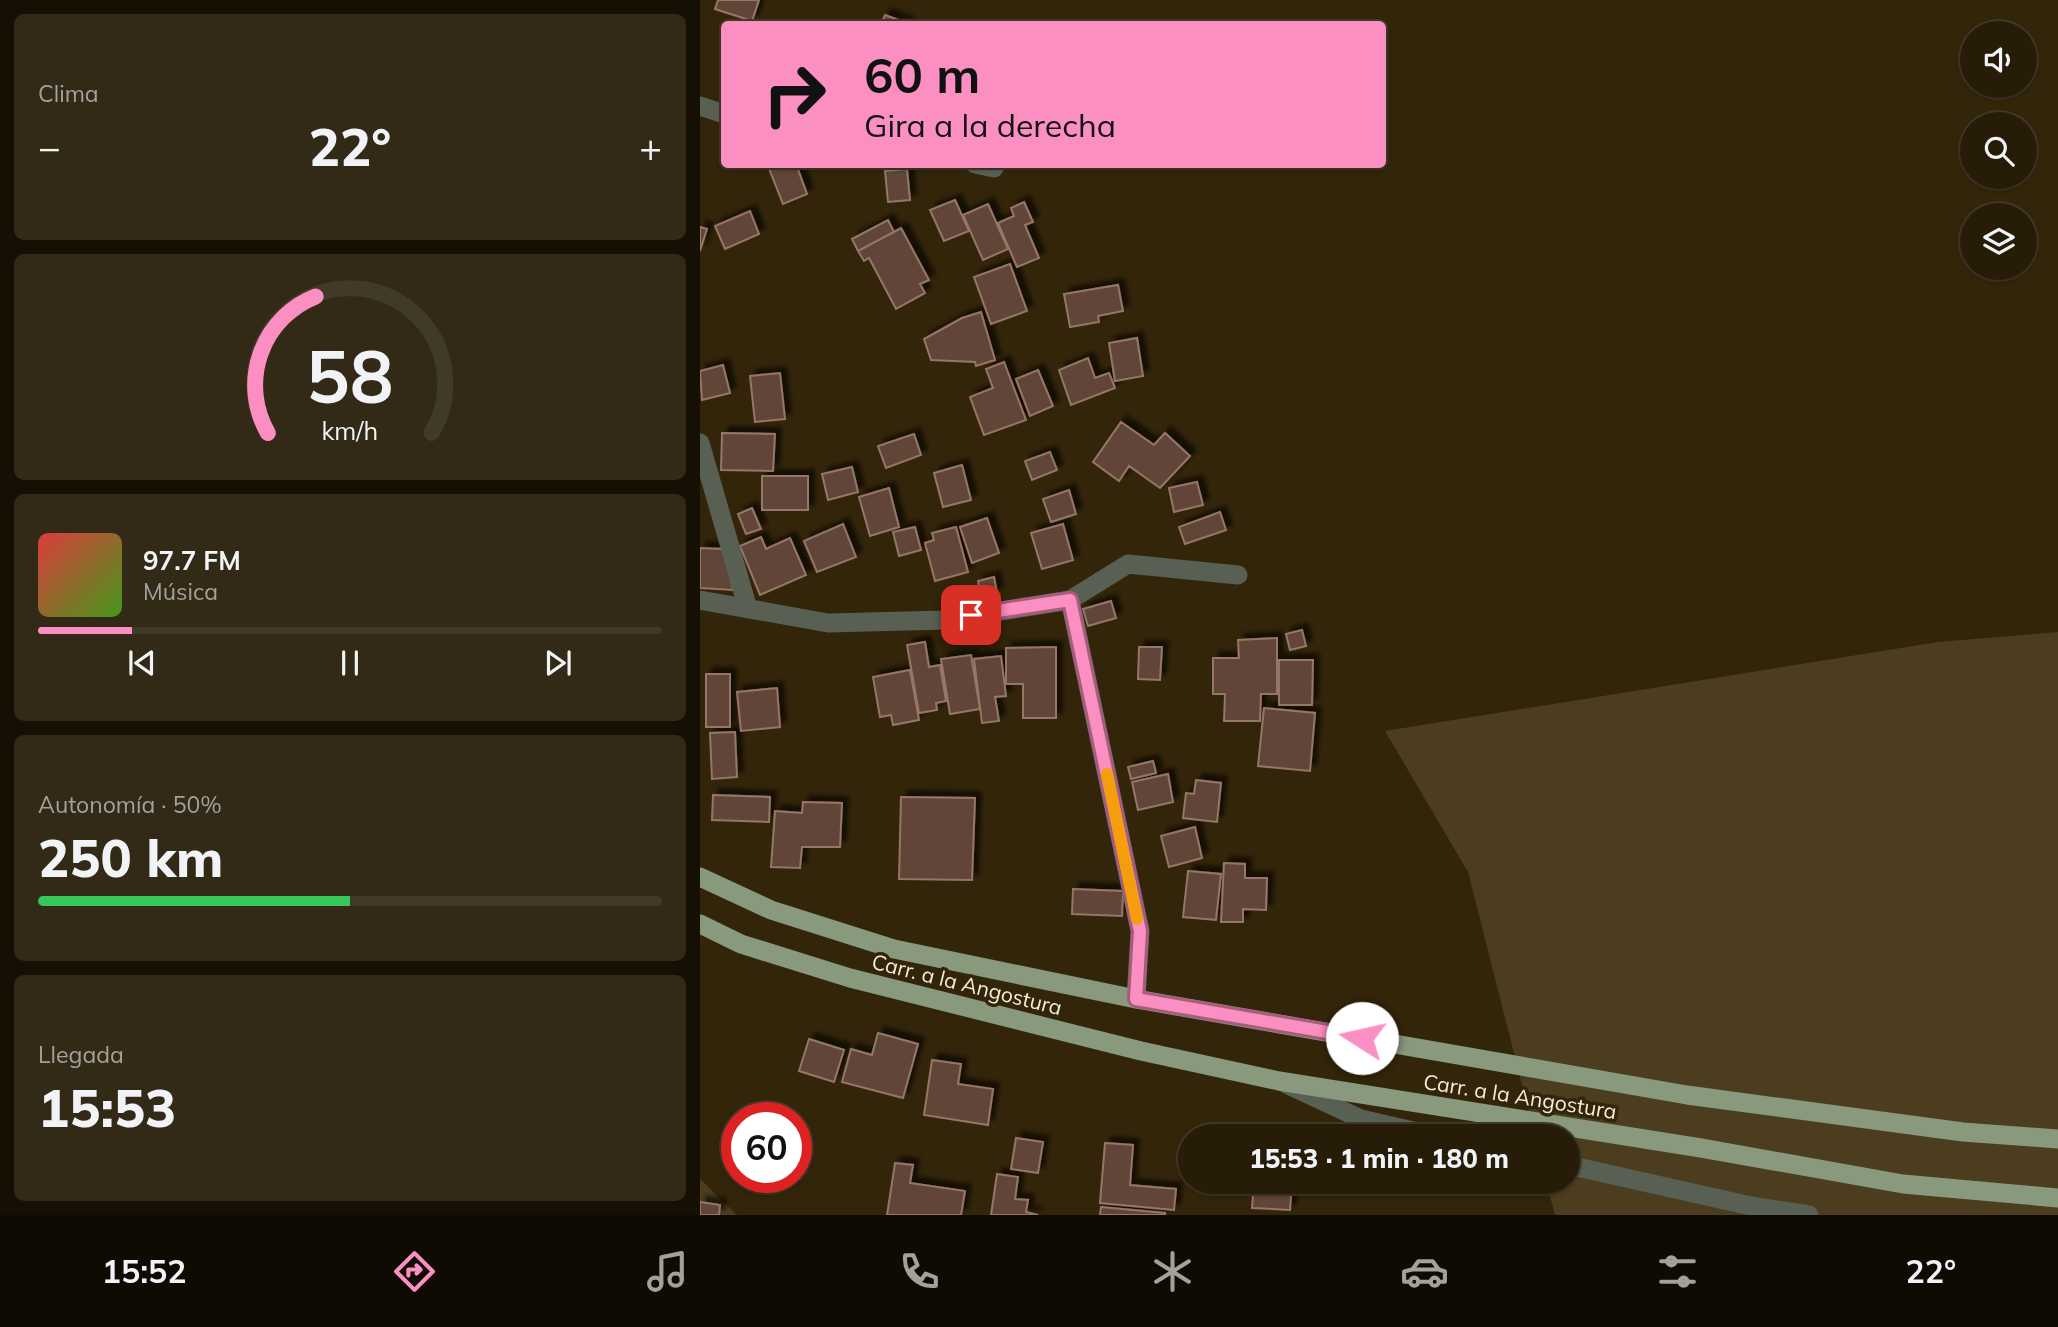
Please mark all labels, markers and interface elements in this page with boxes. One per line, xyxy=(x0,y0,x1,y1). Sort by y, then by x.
map controls xyxy=(1960,21,2037,280)
button: sound xyxy=(1960,21,2037,98)
text: 60 m xyxy=(864,44,980,105)
icon: right xyxy=(749,49,840,140)
text: Clima xyxy=(38,79,99,108)
text: Gira a la derecha xyxy=(864,105,1116,145)
button: search xyxy=(1960,112,2037,189)
text: 22° xyxy=(309,114,391,179)
text: − xyxy=(38,123,61,171)
text: + xyxy=(639,123,662,171)
button: layers xyxy=(1960,203,2037,280)
text: 58 xyxy=(306,331,394,422)
text: km/h xyxy=(322,415,378,446)
text: 97.7 FM xyxy=(143,544,241,577)
text: Música xyxy=(143,577,218,606)
pin xyxy=(941,585,1001,645)
icon: arrive xyxy=(952,596,990,634)
icon: previous xyxy=(123,644,161,682)
icon: pause xyxy=(331,644,369,682)
icon: next xyxy=(539,644,577,682)
text: Autonomía · 50% xyxy=(38,790,222,819)
text: 250 km xyxy=(38,825,223,890)
street label: Carr. a la Angostura xyxy=(869,948,1065,1020)
position arrow xyxy=(1325,1001,1399,1075)
text: Llegada xyxy=(38,1040,124,1069)
street label: Carr. a la Angostura xyxy=(1422,1068,1618,1124)
text: 15:53 xyxy=(38,1075,176,1140)
speed limit sign: 60 xyxy=(721,1102,812,1193)
text: 15:53 · 1 min · 180 m xyxy=(1249,1142,1509,1175)
icon: directions xyxy=(390,1247,439,1296)
icon: music xyxy=(643,1247,692,1296)
icon: phone xyxy=(895,1247,944,1296)
icon: climate xyxy=(1148,1247,1197,1296)
icon: car xyxy=(1400,1247,1449,1296)
icon: filters xyxy=(1653,1247,1702,1296)
text: 15:52 xyxy=(102,1251,187,1291)
text: 22° xyxy=(1906,1251,1956,1291)

